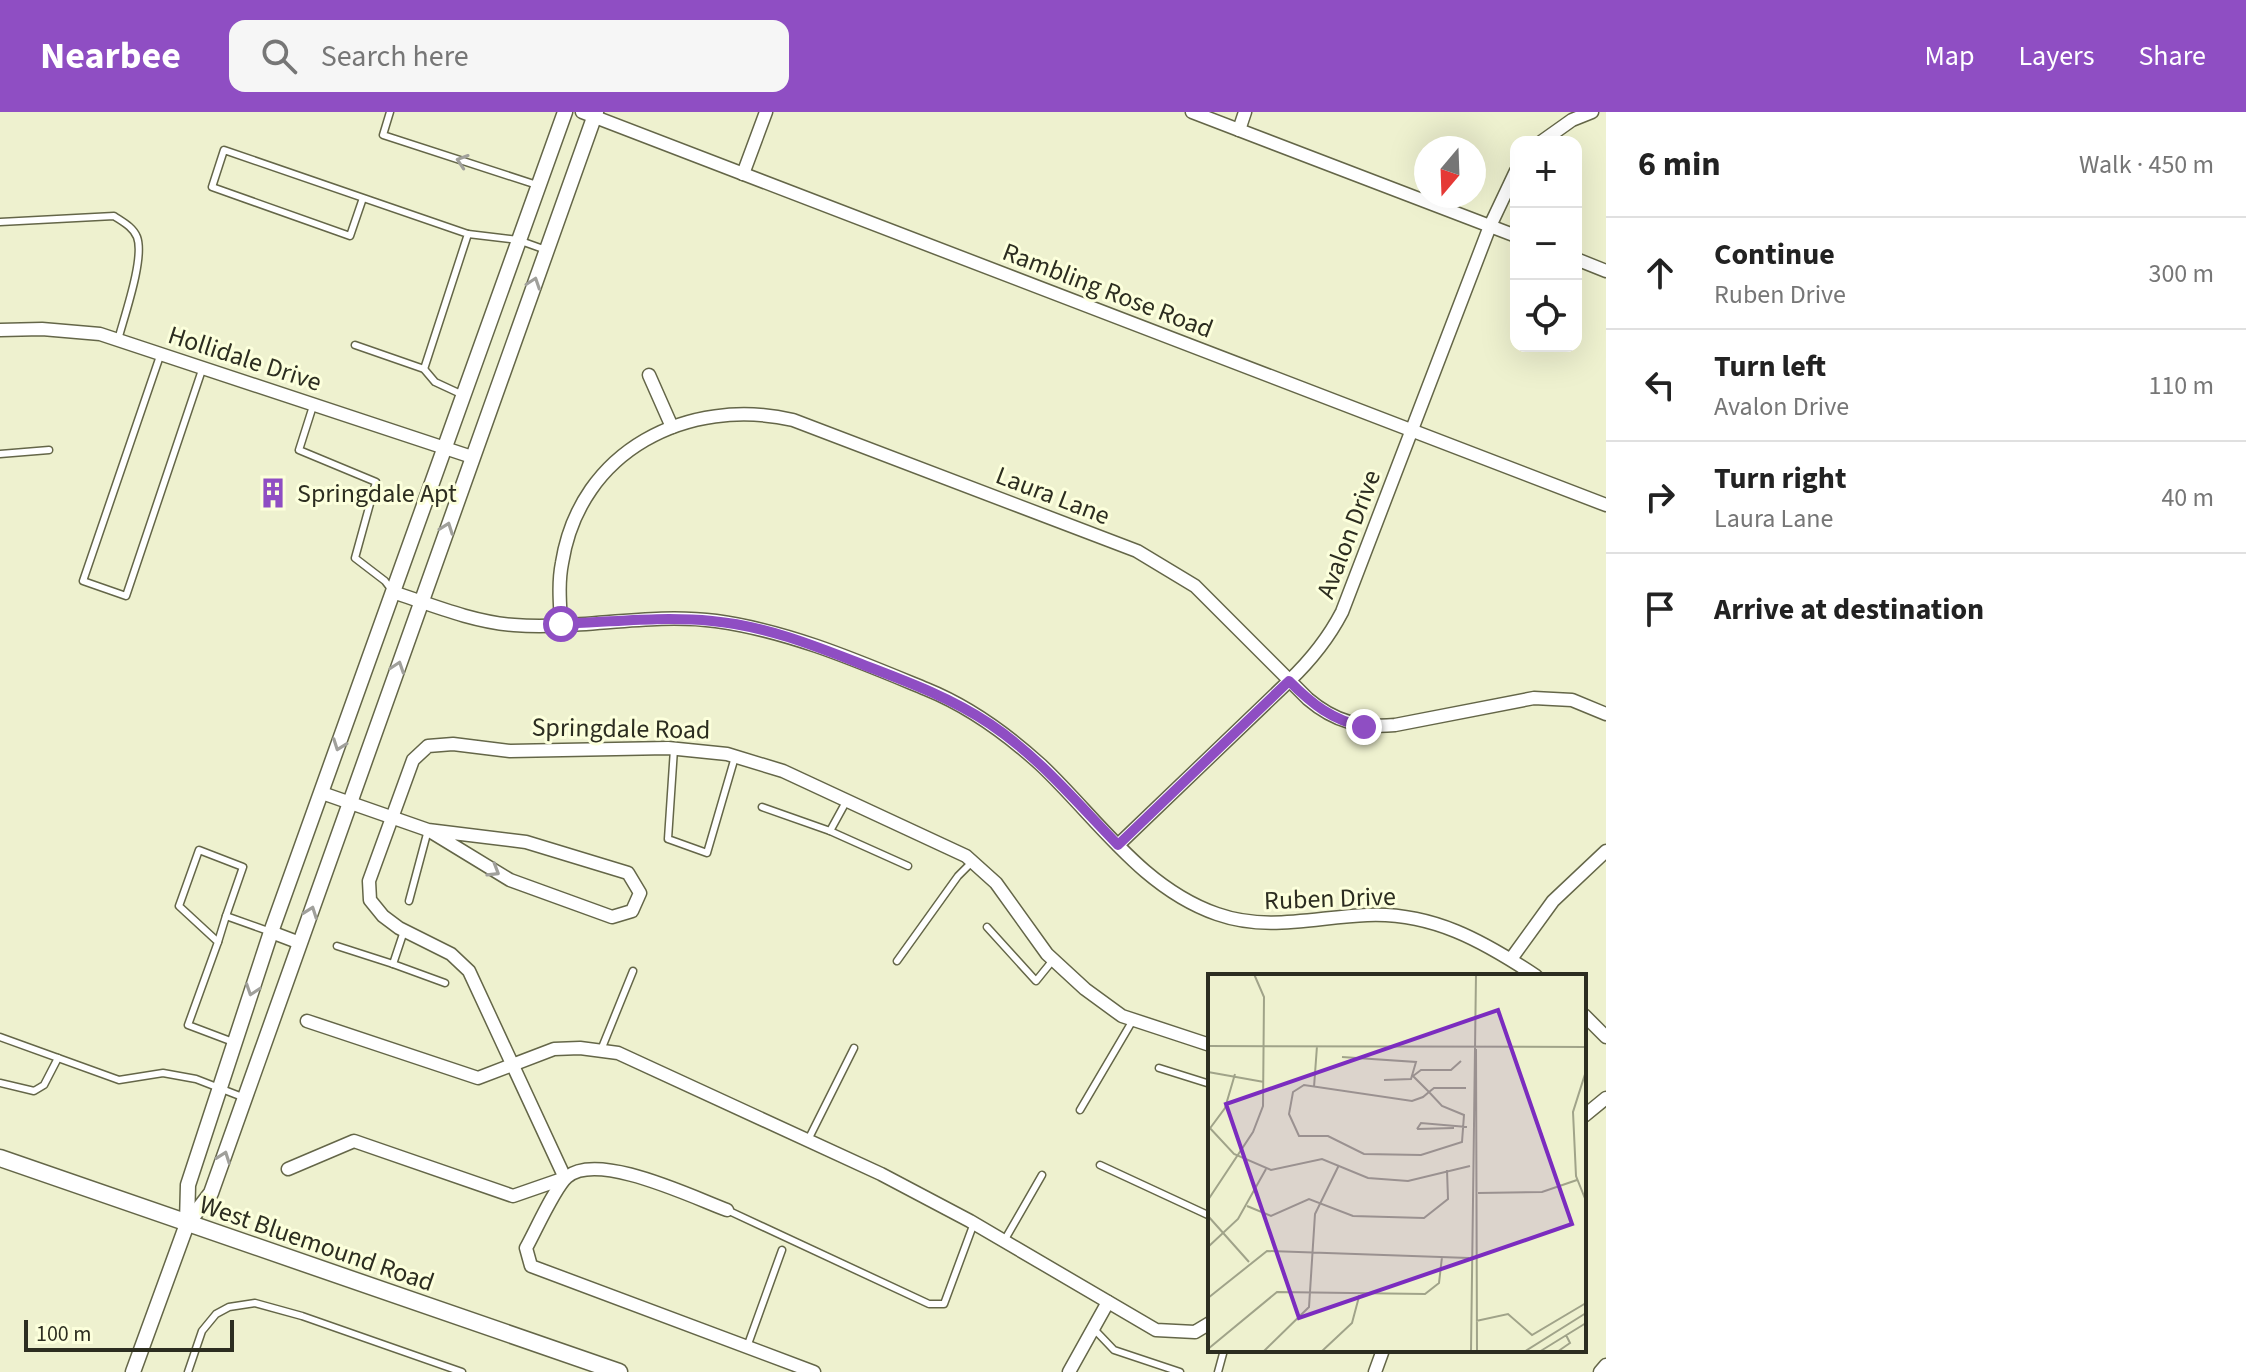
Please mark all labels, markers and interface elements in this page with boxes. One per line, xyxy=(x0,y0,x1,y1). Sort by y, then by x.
search box xyxy=(229,20,789,92)
text: Nearbee xyxy=(40,29,181,83)
icon: search xyxy=(257,34,301,78)
text: Search here xyxy=(321,35,469,78)
text: Map xyxy=(1924,36,1974,76)
text: Layers xyxy=(2018,36,2094,76)
text: Share xyxy=(2138,36,2206,76)
north arrow xyxy=(1414,136,1486,208)
map controls xyxy=(1510,136,1582,352)
button: + xyxy=(1510,136,1582,208)
text: 6 min xyxy=(1638,140,1721,189)
text: Walk · 450 m xyxy=(2079,146,2214,183)
one-way arrow xyxy=(456,155,470,171)
button: − xyxy=(1510,208,1582,280)
street label: Rambling Rose Road xyxy=(997,233,1218,348)
text: Continue xyxy=(1714,233,1835,276)
icon: ahead xyxy=(1638,251,1682,295)
text: 300 m xyxy=(2148,255,2214,292)
text: Ruben Drive xyxy=(1714,276,1846,313)
one-way arrow xyxy=(525,277,541,291)
button: locate xyxy=(1510,280,1582,352)
street label: Hollidale Drive xyxy=(163,316,326,401)
text: Turn left xyxy=(1714,345,1826,388)
icon: left xyxy=(1638,363,1682,407)
text: 110 m xyxy=(2148,367,2214,404)
text: Avalon Drive xyxy=(1714,388,1849,425)
street label: Laura Lane xyxy=(990,457,1115,534)
text: Turn right xyxy=(1714,457,1846,500)
street label: Avalon Drive xyxy=(1307,464,1390,604)
place label: Springdale Apt xyxy=(297,475,457,512)
icon: right xyxy=(1638,475,1682,519)
building icon: Springdale Apt xyxy=(256,476,290,510)
text: 40 m xyxy=(2161,479,2214,516)
text: Laura Lane xyxy=(1714,500,1833,537)
one-way arrow xyxy=(437,521,454,535)
icon: arrive xyxy=(1638,587,1682,631)
text: Arrive at destination xyxy=(1714,588,1984,631)
route start xyxy=(543,606,579,642)
one-way arrow xyxy=(388,660,405,674)
street label: Springdale Road xyxy=(531,708,711,749)
route end xyxy=(1346,709,1382,745)
one-way arrow xyxy=(332,737,348,751)
one-way arrow xyxy=(485,861,500,876)
street label: Ruben Drive xyxy=(1263,878,1397,919)
one-way arrow xyxy=(301,905,318,919)
inset map xyxy=(1208,974,1586,1352)
one-way arrow xyxy=(245,982,261,996)
one-way arrow xyxy=(214,1150,231,1164)
street label: West Bluemound Road xyxy=(194,1186,439,1301)
scale bar xyxy=(24,1316,234,1352)
text: 100 m xyxy=(36,1318,91,1350)

